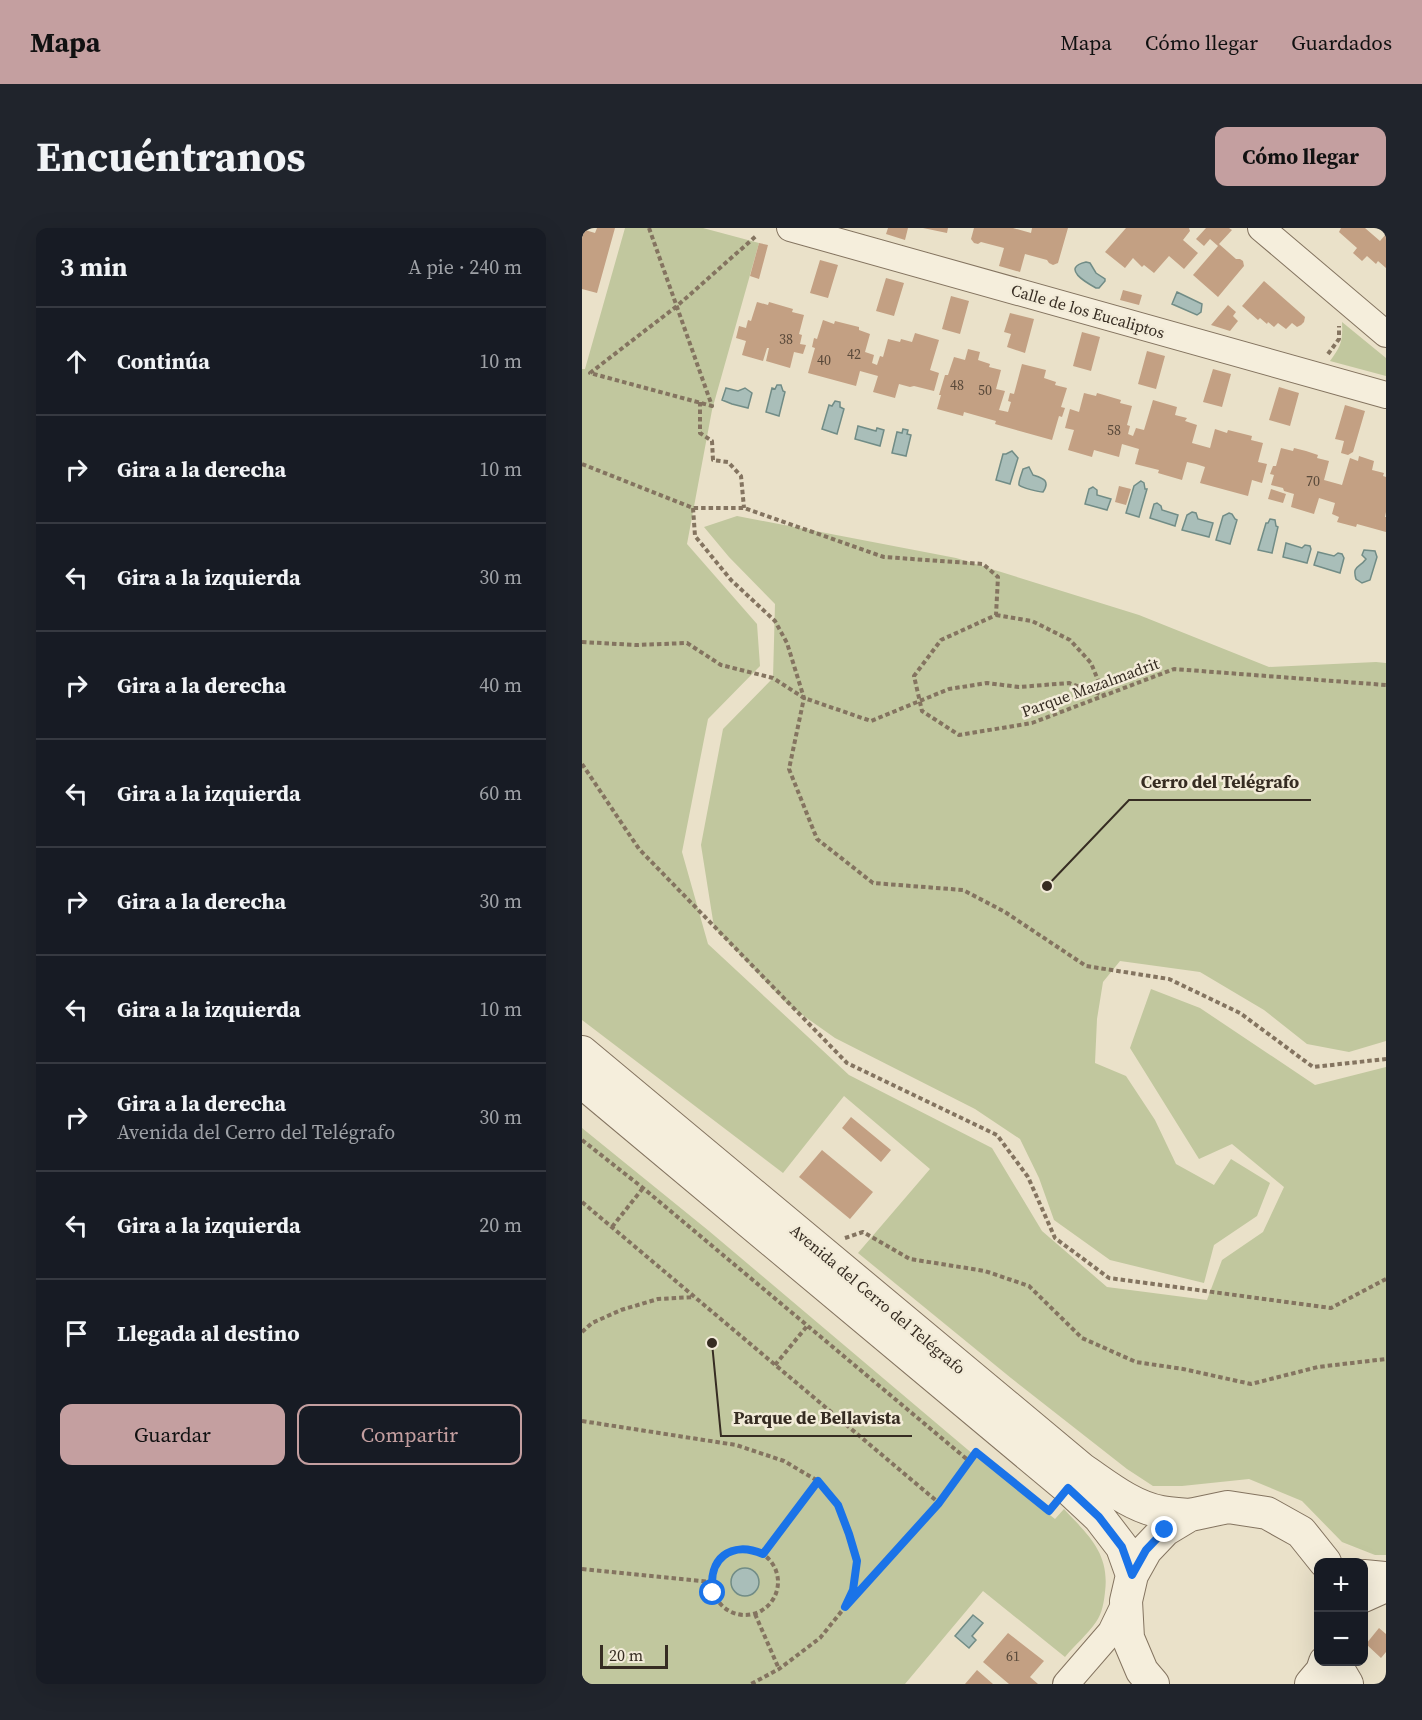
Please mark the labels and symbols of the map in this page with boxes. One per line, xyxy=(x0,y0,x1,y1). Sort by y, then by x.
street label: Calle de los Eucaliptos xyxy=(1009,279,1167,343)
house number: 38 xyxy=(779,329,793,349)
house number: 42 xyxy=(847,344,861,364)
house number: 40 xyxy=(817,350,831,370)
house number: 48 xyxy=(950,375,964,395)
house number: 50 xyxy=(978,380,992,400)
house number: 58 xyxy=(1107,420,1121,440)
house number: 70 xyxy=(1306,471,1320,491)
street label: Parque Mazalmadrit xyxy=(1018,652,1163,722)
callout: Cerro del Telégrafo xyxy=(1129,764,1311,800)
text: Cerro del Telégrafo xyxy=(1141,769,1299,794)
street label: Avenida del Cerro del Telégrafo xyxy=(786,1219,970,1379)
callout: Parque de Bellavista xyxy=(721,1400,912,1436)
text: Parque de Bellavista xyxy=(733,1405,901,1430)
route end xyxy=(1151,1516,1177,1542)
route start xyxy=(699,1579,725,1605)
scale bar xyxy=(600,1642,668,1670)
house number: 61 xyxy=(1006,1646,1020,1666)

